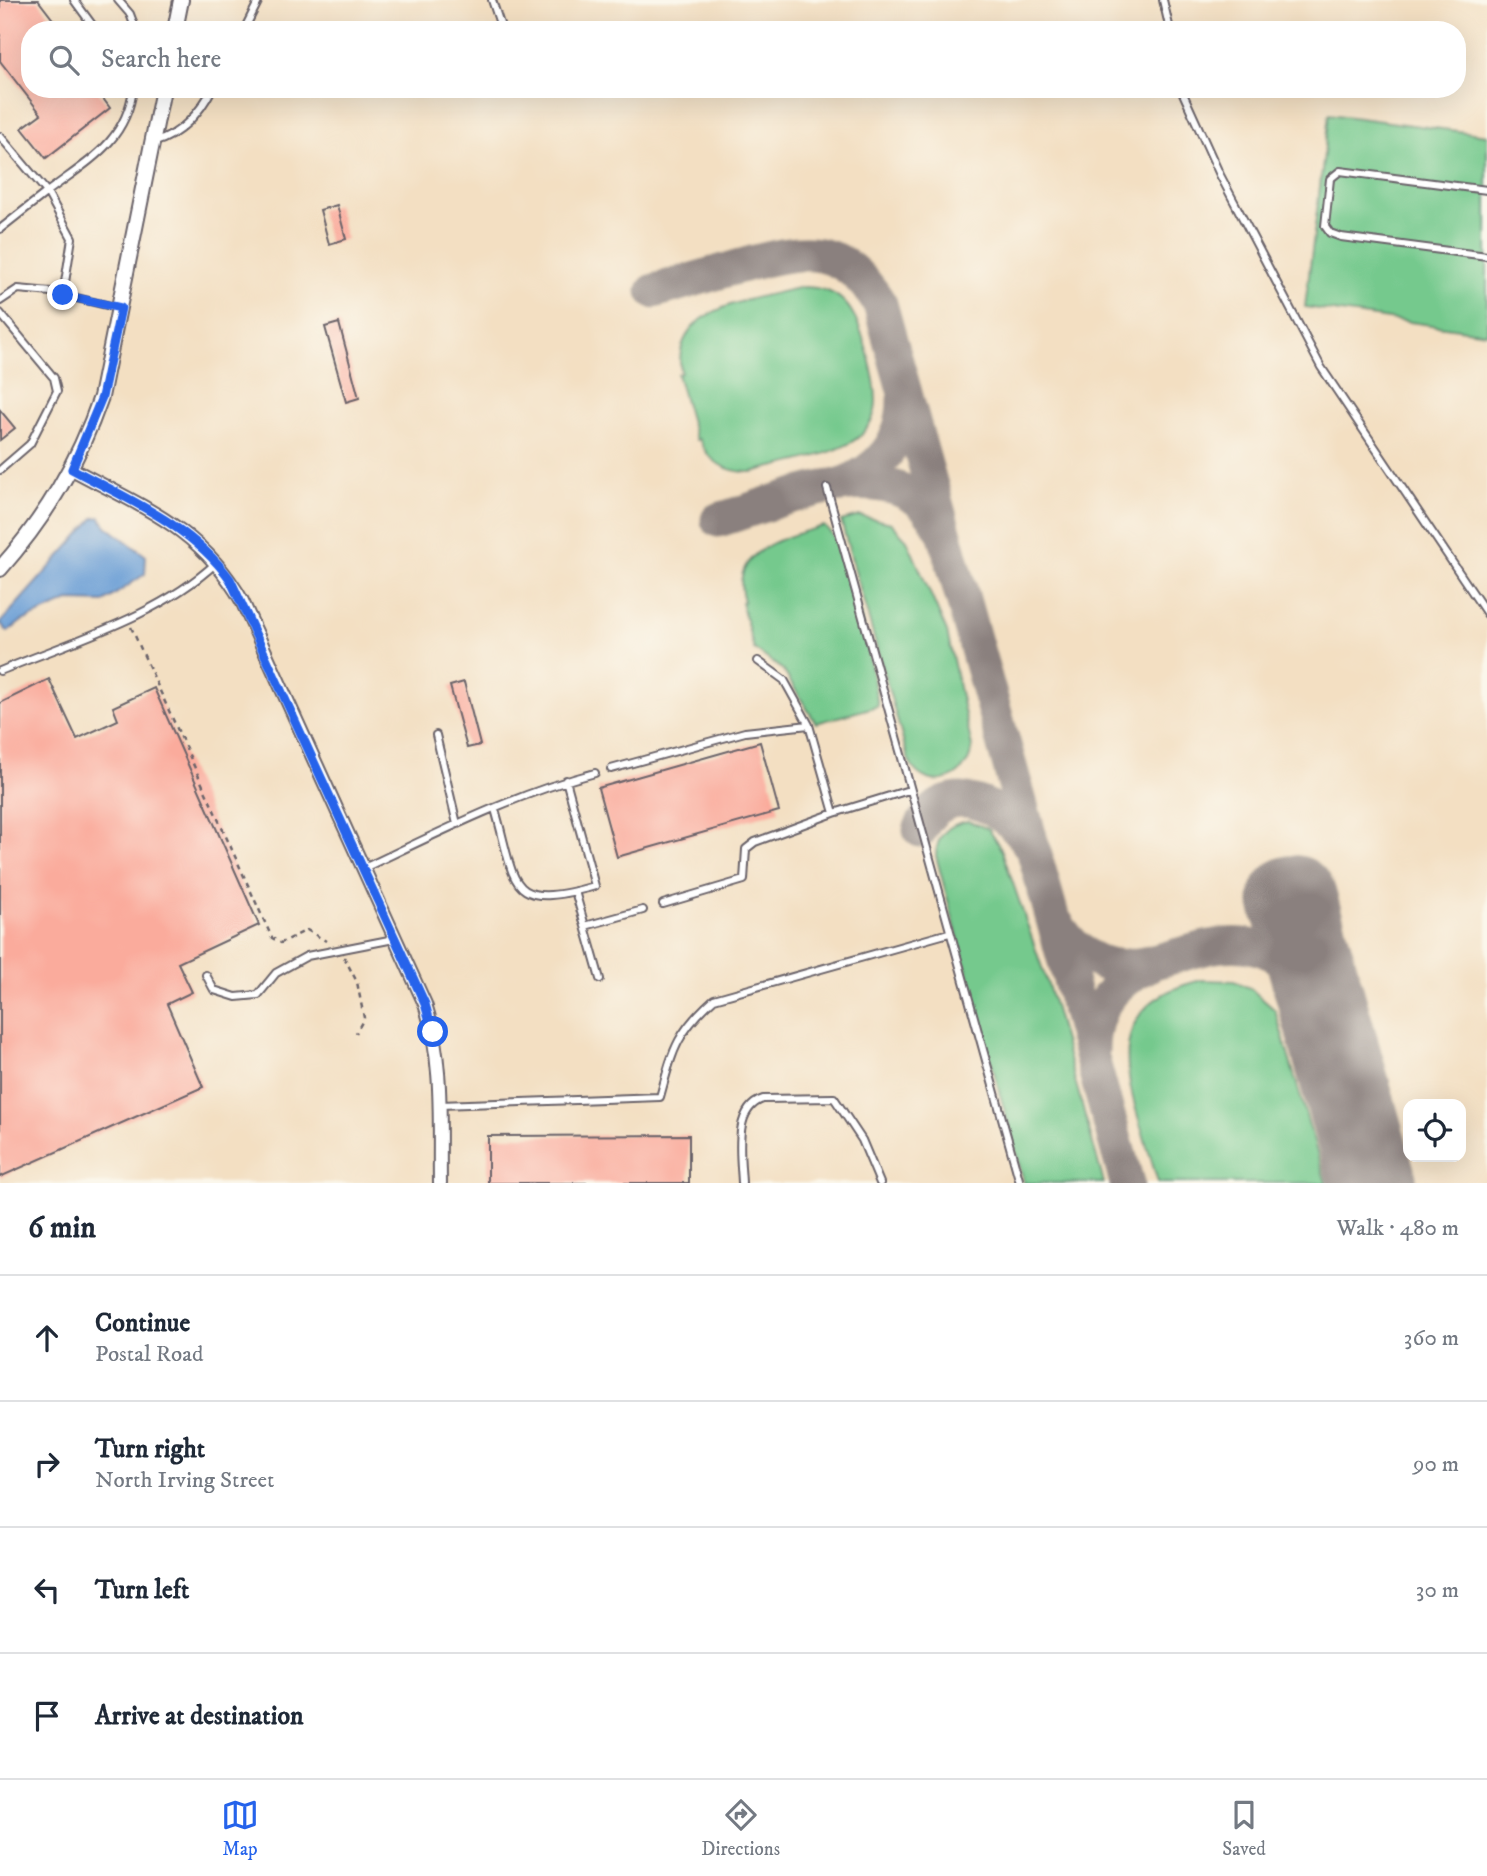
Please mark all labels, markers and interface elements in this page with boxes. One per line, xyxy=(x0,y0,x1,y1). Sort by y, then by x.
search box xyxy=(21,21,1466,98)
icon: search xyxy=(45,41,83,79)
text: Search here xyxy=(101,43,221,76)
route end xyxy=(47,279,78,310)
route start xyxy=(417,1016,448,1047)
map controls xyxy=(1403,1099,1466,1162)
button: locate xyxy=(1403,1099,1466,1162)
text: 6 min xyxy=(28,1210,96,1247)
text: Walk · 480 m xyxy=(1336,1214,1459,1243)
text: Continue xyxy=(95,1307,190,1340)
icon: ahead xyxy=(28,1319,66,1357)
text: 360 m xyxy=(1404,1324,1459,1353)
text: Postal Road xyxy=(95,1340,203,1369)
text: Turn right xyxy=(95,1433,205,1466)
icon: right xyxy=(28,1445,66,1483)
text: 90 m xyxy=(1413,1450,1459,1479)
text: North Irving Street xyxy=(95,1466,274,1495)
icon: left xyxy=(28,1571,66,1609)
text: Turn left xyxy=(95,1574,189,1607)
text: 30 m xyxy=(1416,1576,1459,1605)
icon: arrive xyxy=(28,1697,66,1735)
text: Arrive at destination xyxy=(95,1700,304,1733)
tab: Map xyxy=(221,1796,259,1861)
tab: Directions xyxy=(701,1796,780,1861)
tab: Saved xyxy=(1222,1796,1266,1861)

